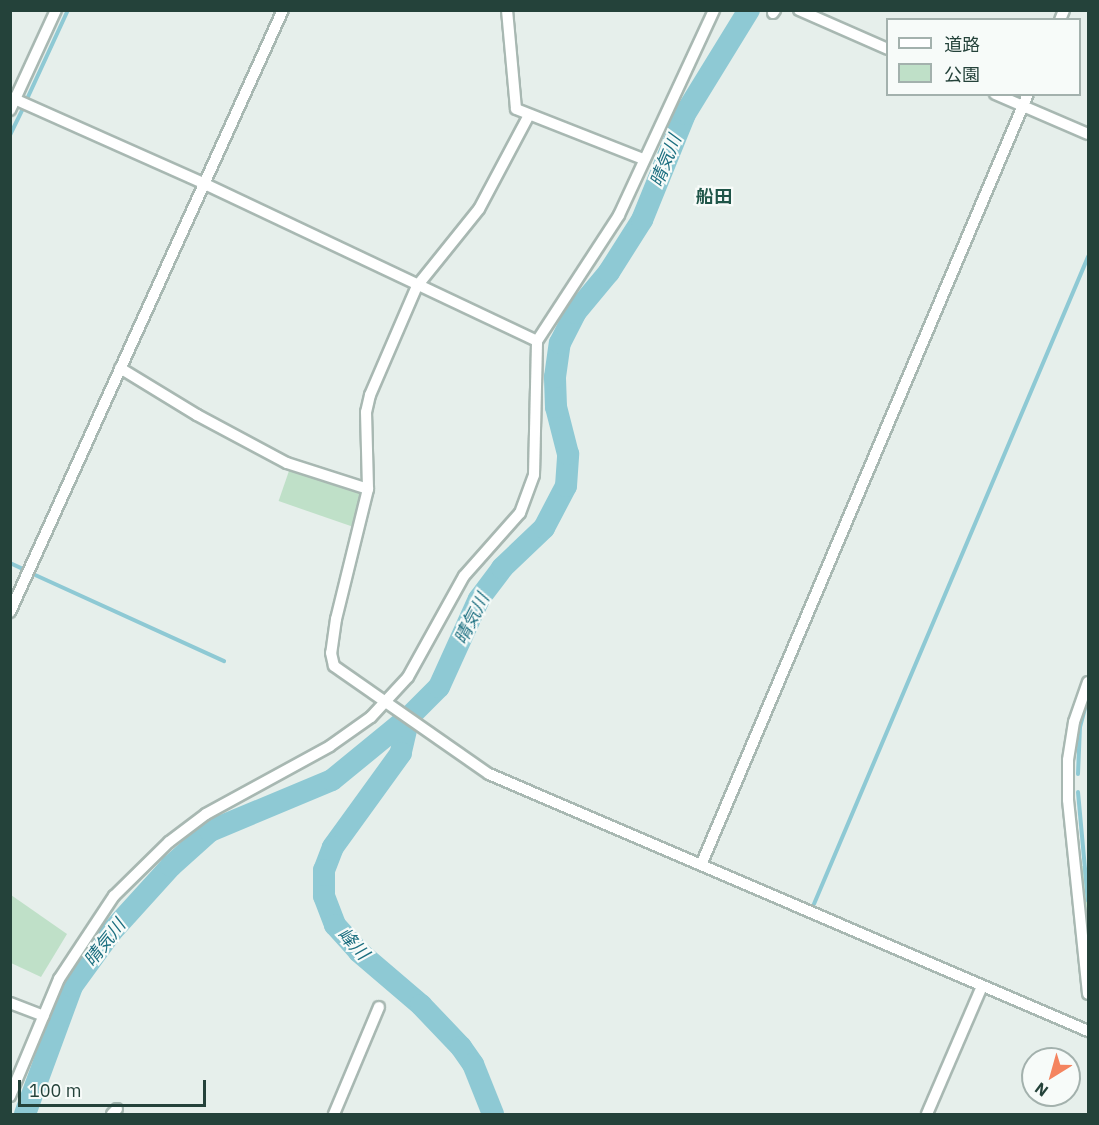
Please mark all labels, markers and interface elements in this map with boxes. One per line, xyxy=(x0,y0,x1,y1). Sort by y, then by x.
legend xyxy=(886,18,1081,96)
text: 道路 xyxy=(944,33,980,56)
text: 公園 xyxy=(944,63,980,86)
water label: 晴気川 xyxy=(646,132,686,190)
district label: 船田 xyxy=(696,186,732,208)
water label: 晴気川 xyxy=(450,590,494,648)
water label: 晴気川 xyxy=(80,915,130,971)
water label: 峰川 xyxy=(333,923,373,965)
north arrow xyxy=(1021,1047,1081,1107)
scale bar xyxy=(21,1068,208,1106)
text: N xyxy=(1031,1078,1052,1101)
text: 100 m xyxy=(29,1079,81,1102)

